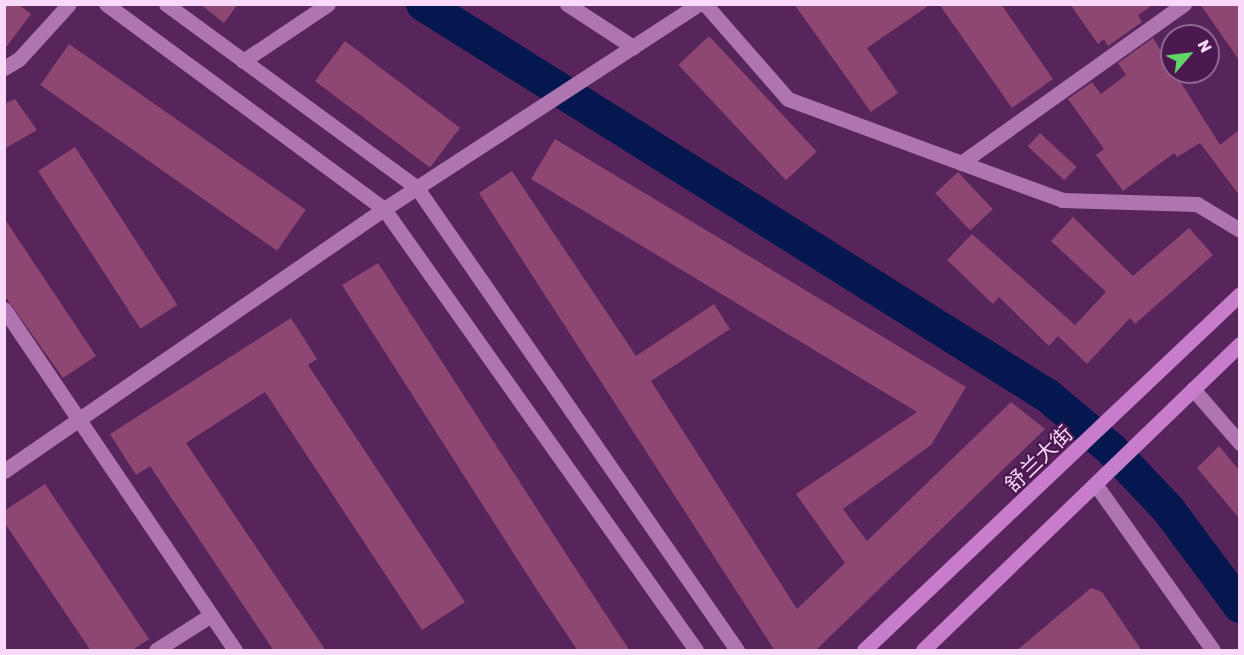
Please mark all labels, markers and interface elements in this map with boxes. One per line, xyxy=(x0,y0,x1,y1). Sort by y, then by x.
north arrow xyxy=(1160,24,1220,84)
text: N xyxy=(1193,37,1216,56)
street label: 舒兰大街 xyxy=(1000,421,1078,497)

